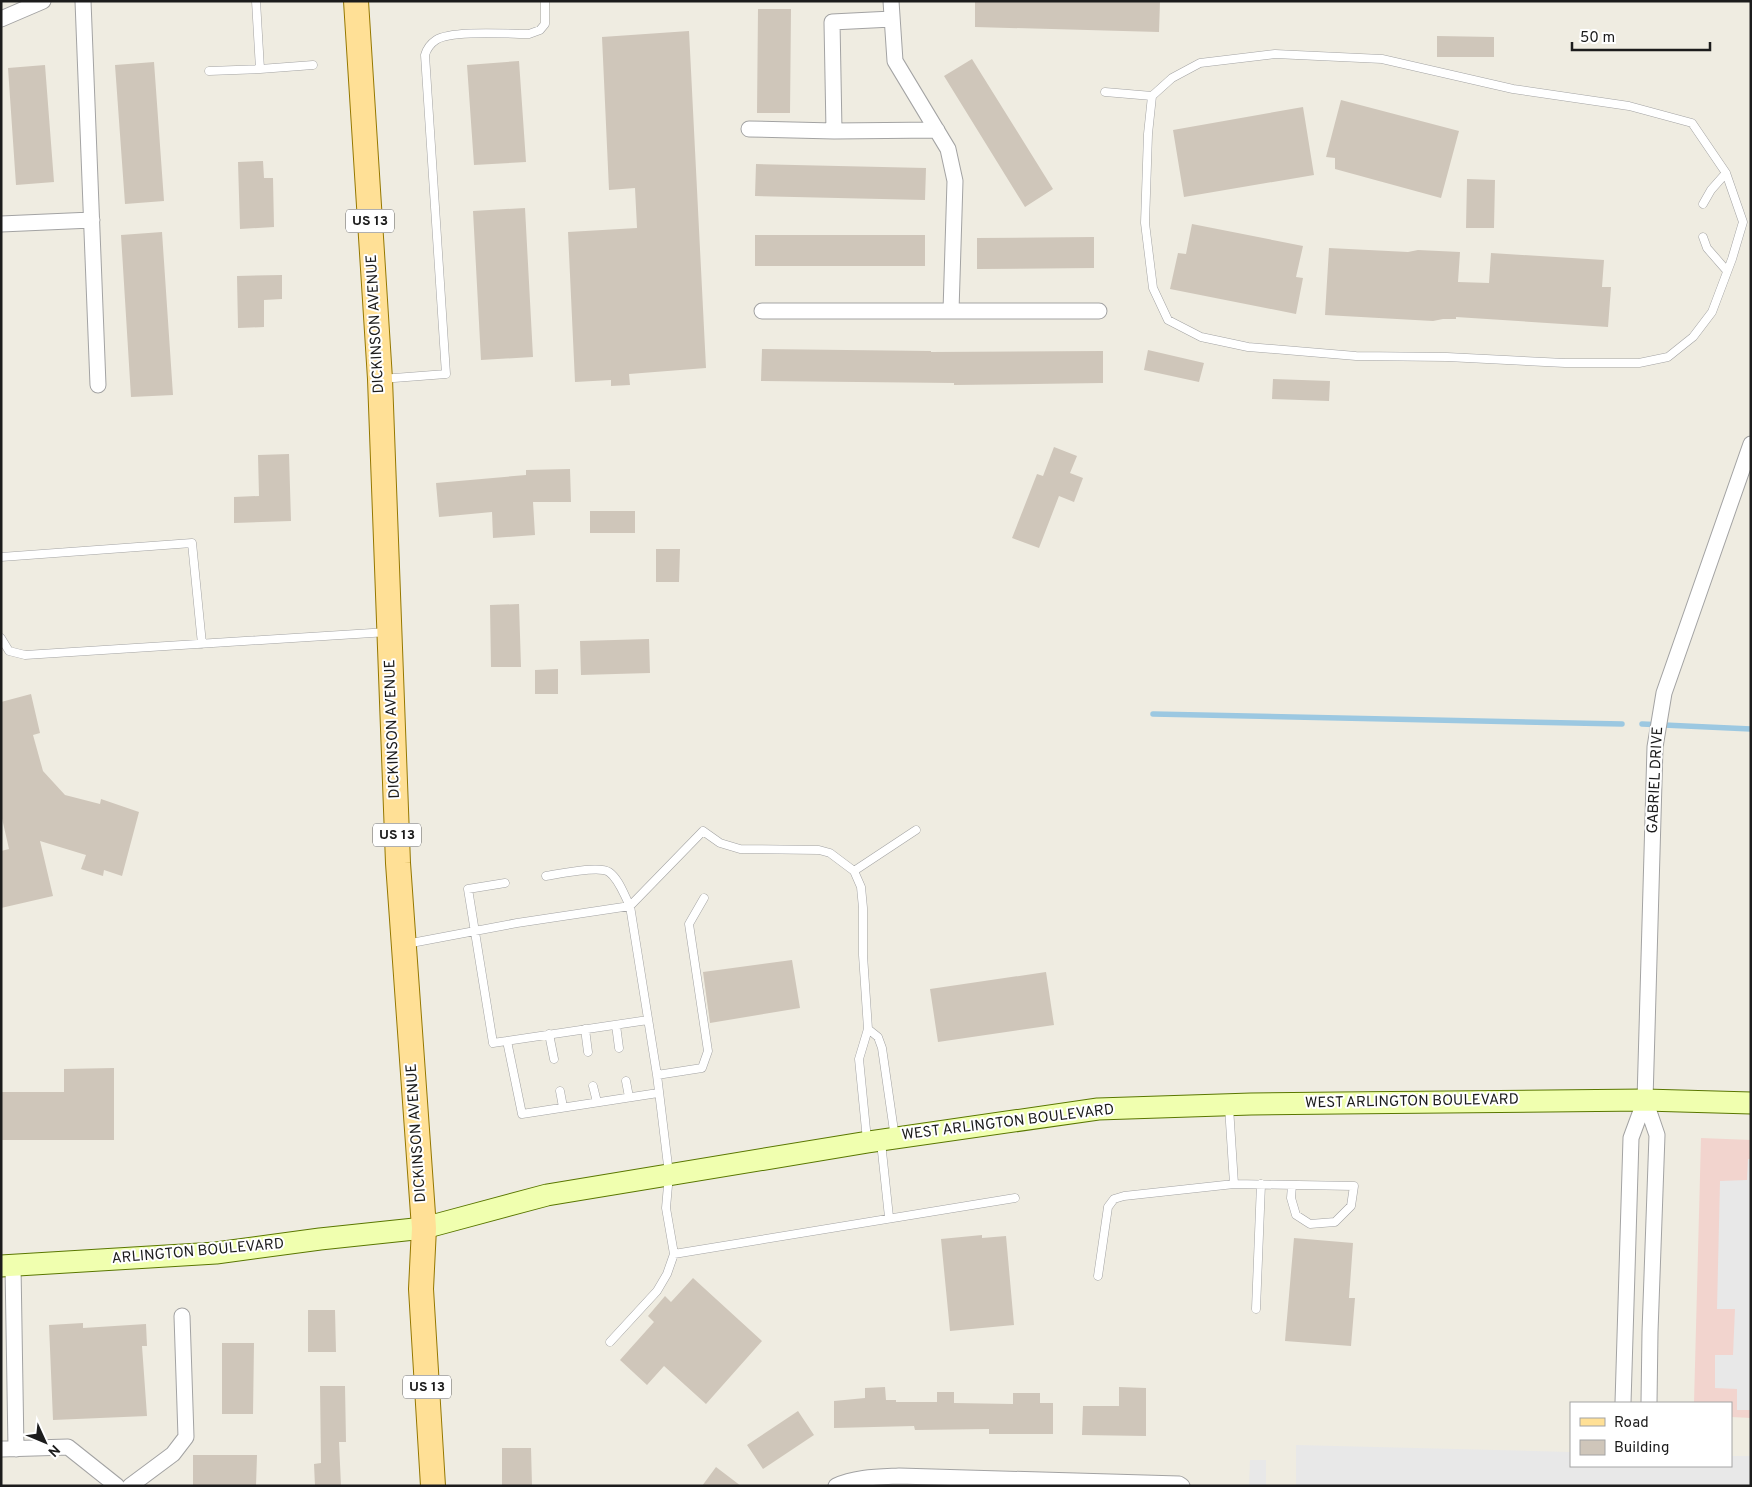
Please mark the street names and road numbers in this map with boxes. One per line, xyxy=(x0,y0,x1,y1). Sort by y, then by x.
road number: US 13 xyxy=(346,210,394,232)
street label: DICKINSON AVENUE xyxy=(363,254,389,394)
street label: DICKINSON AVENUE xyxy=(381,659,405,799)
street label: GABRIEL DRIVE xyxy=(1644,726,1668,834)
road number: US 13 xyxy=(373,824,421,846)
street label: DICKINSON AVENUE xyxy=(403,1063,431,1203)
street label: WEST ARLINGTON BOULEVARD xyxy=(1305,1091,1519,1113)
street label: WEST ARLINGTON BOULEVARD xyxy=(901,1101,1115,1145)
street label: ARLINGTON BOULEVARD xyxy=(111,1235,285,1269)
road number: US 13 xyxy=(403,1375,451,1398)

